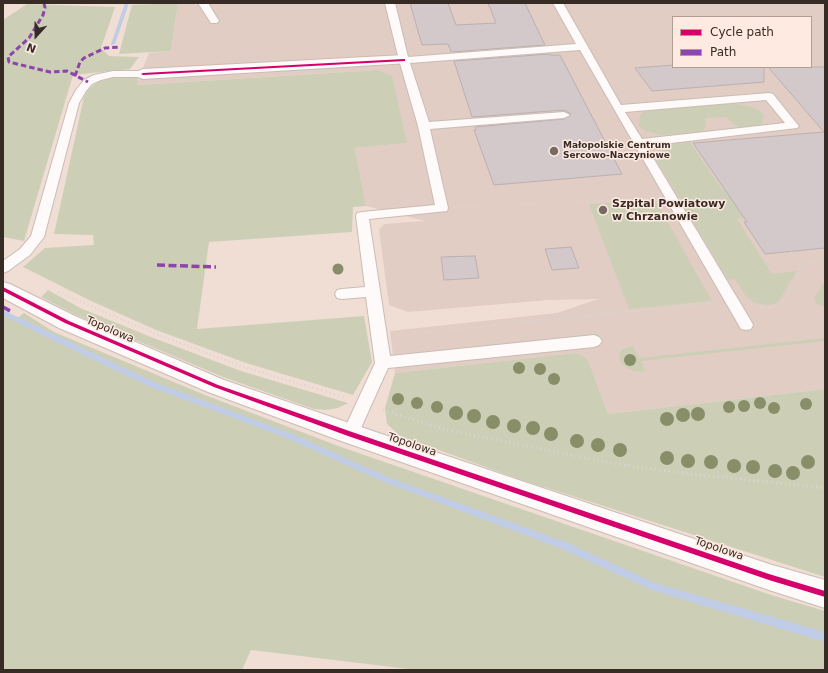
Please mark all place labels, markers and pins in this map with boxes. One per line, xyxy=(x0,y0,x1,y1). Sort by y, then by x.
place label: Małopolskie Centrum Sercowo-Naczyniowe xyxy=(563,141,671,162)
marker: Małopolskie Centrum Sercowo-Naczyniowe xyxy=(548,145,560,157)
place label: Szpital Powiatowy w Chrzanowie xyxy=(612,197,725,223)
marker: Szpital Powiatowy w Chrzanowie xyxy=(597,204,609,216)

